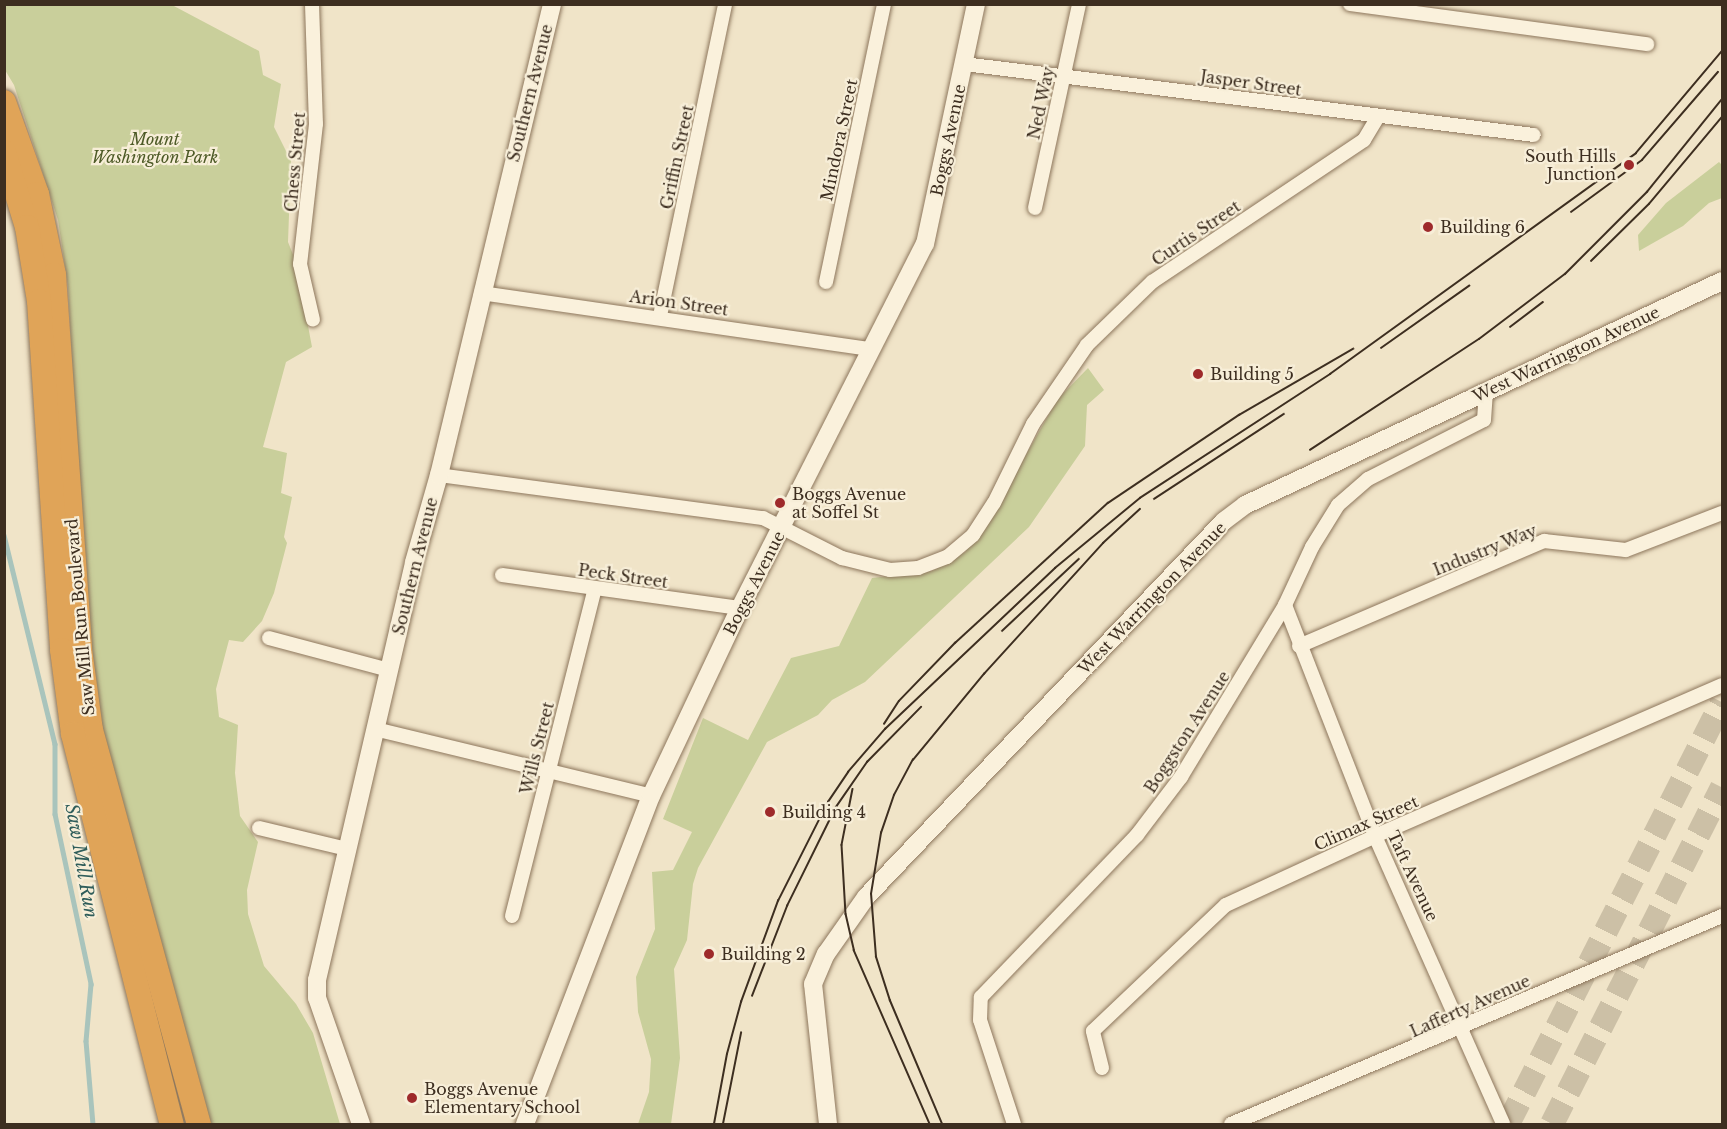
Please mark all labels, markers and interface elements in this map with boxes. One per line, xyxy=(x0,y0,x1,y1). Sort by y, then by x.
street label: Southern Avenue xyxy=(504,22,556,164)
street label: Ned Way xyxy=(1024,64,1058,142)
street label: Jasper Street xyxy=(1199,66,1303,100)
street label: Mindora Street xyxy=(817,77,861,203)
street label: Boggs Avenue xyxy=(927,82,969,198)
street label: Griffin Street xyxy=(657,103,697,211)
street label: Chess Street xyxy=(281,111,309,213)
park label: Mount Washington Park xyxy=(91,129,219,167)
place label: South Hills Junction xyxy=(1525,146,1616,184)
marker: South Hills Junction xyxy=(1620,156,1638,174)
street label: Curtis Street xyxy=(1148,196,1244,270)
place label: Building 6 xyxy=(1440,217,1525,237)
marker: Building 6 xyxy=(1421,220,1435,234)
street label: Arion Street xyxy=(628,287,730,319)
street label: West Warrington Avenue xyxy=(1469,302,1663,406)
place label: Building 5 xyxy=(1210,364,1294,384)
marker: Building 5 xyxy=(1191,367,1205,381)
place label: Boggs Avenue at Soffel St xyxy=(792,484,907,522)
street label: Southern Avenue xyxy=(389,495,441,637)
marker: Boggs Avenue at Soffel St xyxy=(773,496,787,510)
street label: Saw Mill Run Boulevard xyxy=(62,517,98,717)
street label: West Warrington Avenue xyxy=(1074,517,1230,679)
street label: Industry Way xyxy=(1430,520,1540,580)
street label: Boggs Avenue xyxy=(719,528,789,638)
street label: Peck Street xyxy=(577,560,669,592)
street label: Boggston Avenue xyxy=(1140,667,1234,797)
street label: Wills Street xyxy=(516,700,558,796)
street label: Climax Street xyxy=(1311,791,1421,855)
water label: Saw Mill Run xyxy=(60,802,102,920)
place label: Building 4 xyxy=(782,802,866,822)
marker: Building 4 xyxy=(763,805,777,819)
street label: Taft Avenue xyxy=(1384,827,1442,925)
place label: Building 2 xyxy=(721,944,806,964)
marker: Building 2 xyxy=(702,947,716,961)
street label: Lafferty Avenue xyxy=(1406,971,1534,1041)
place label: Boggs Avenue Elementary School xyxy=(424,1079,581,1117)
marker: Boggs Avenue Elementary School xyxy=(405,1091,419,1105)

